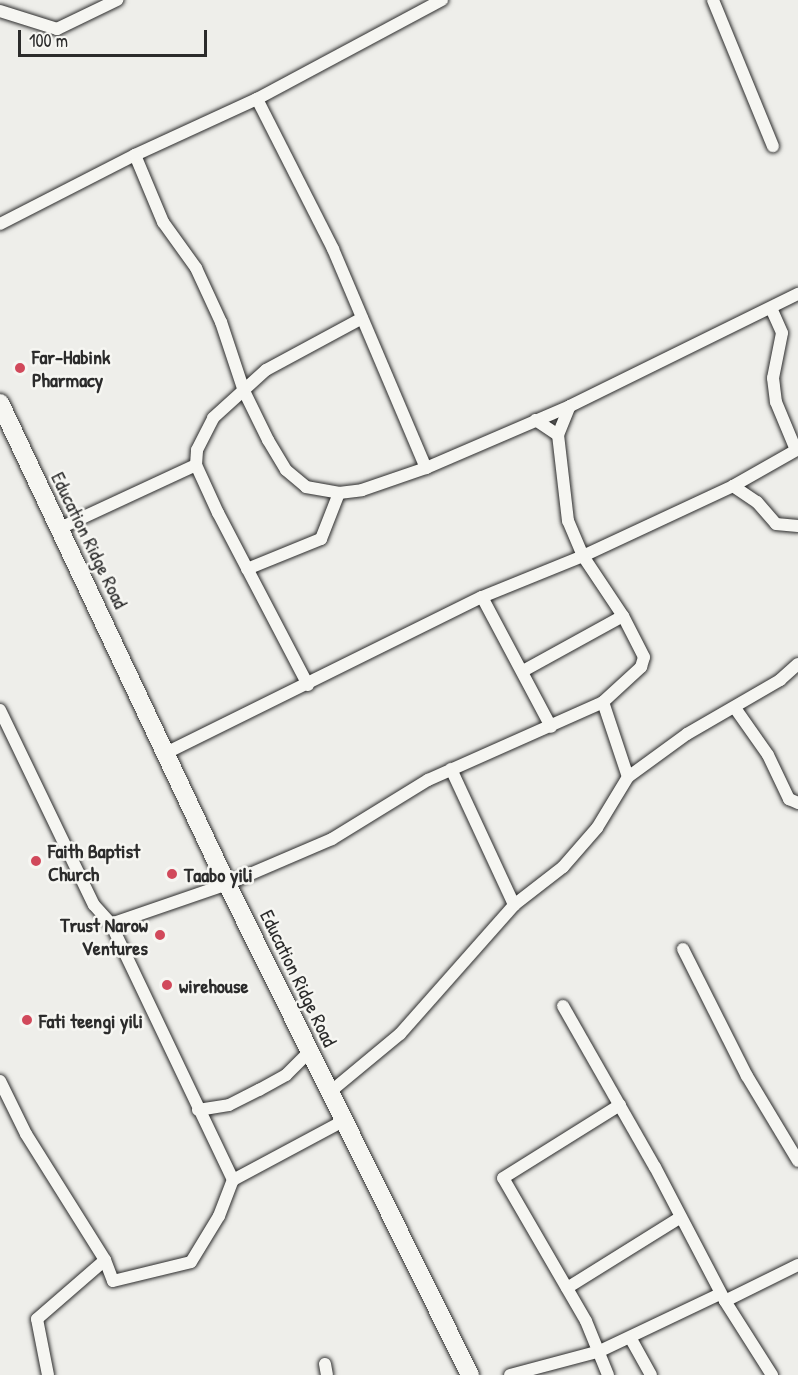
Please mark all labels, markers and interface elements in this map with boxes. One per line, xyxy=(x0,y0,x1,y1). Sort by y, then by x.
scale bar xyxy=(21,18,210,56)
text: 100 m xyxy=(29,28,68,53)
place label: Far-Habink Pharmacy xyxy=(32,344,110,391)
marker: Far-Habink Pharmacy xyxy=(13,361,27,375)
street label: Education Ridge Road xyxy=(47,468,133,612)
place label: Faith Baptist Church xyxy=(48,838,140,885)
marker: Faith Baptist Church xyxy=(29,854,43,868)
place label: Taabo yili xyxy=(184,862,253,886)
marker: Taabo yili xyxy=(165,867,179,881)
street label: Education Ridge Road xyxy=(256,906,342,1050)
place label: Trust Narow Ventures xyxy=(60,912,148,959)
marker: Trust Narow Ventures xyxy=(153,928,167,942)
place label: wirehouse xyxy=(179,973,249,997)
marker: wirehouse xyxy=(160,978,174,992)
place label: Fati teengi yili xyxy=(39,1008,143,1032)
marker: Fati teengi yili xyxy=(20,1013,34,1027)

